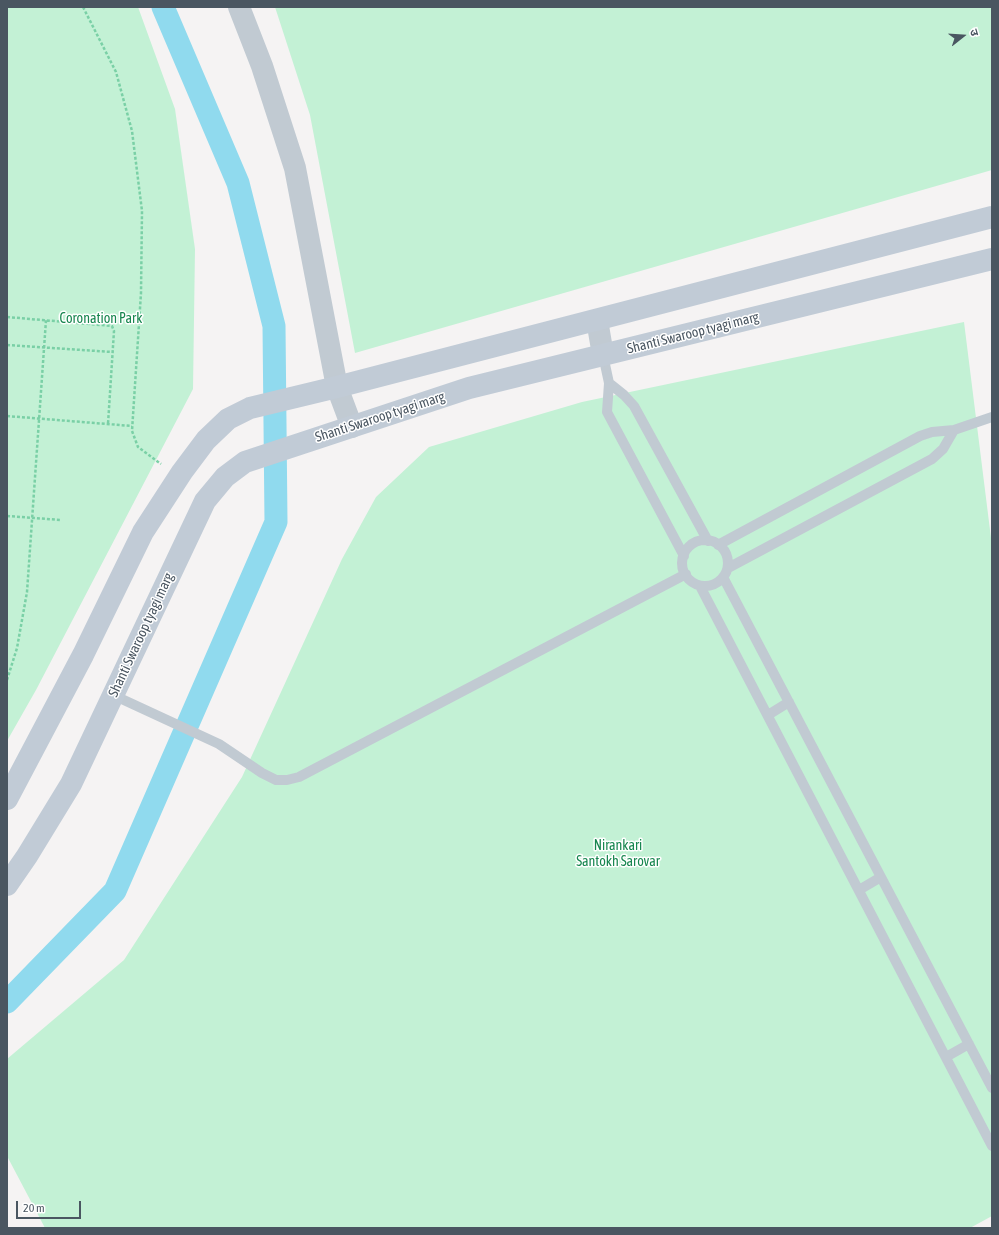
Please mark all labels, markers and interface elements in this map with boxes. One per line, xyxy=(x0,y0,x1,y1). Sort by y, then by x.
north arrow xyxy=(943,16,983,56)
text: उ xyxy=(968,28,981,37)
street label: Shanti Swaroop tyagi marg xyxy=(625,309,761,357)
park label: Coronation Park xyxy=(60,311,142,327)
street label: Shanti Swaroop tyagi marg xyxy=(313,388,447,446)
street label: Shanti Swaroop tyagi marg xyxy=(105,570,177,700)
park label: Nirankari Santokh Sarovar xyxy=(576,838,660,870)
scale bar xyxy=(18,1193,83,1219)
text: 20 m xyxy=(23,1201,45,1215)

